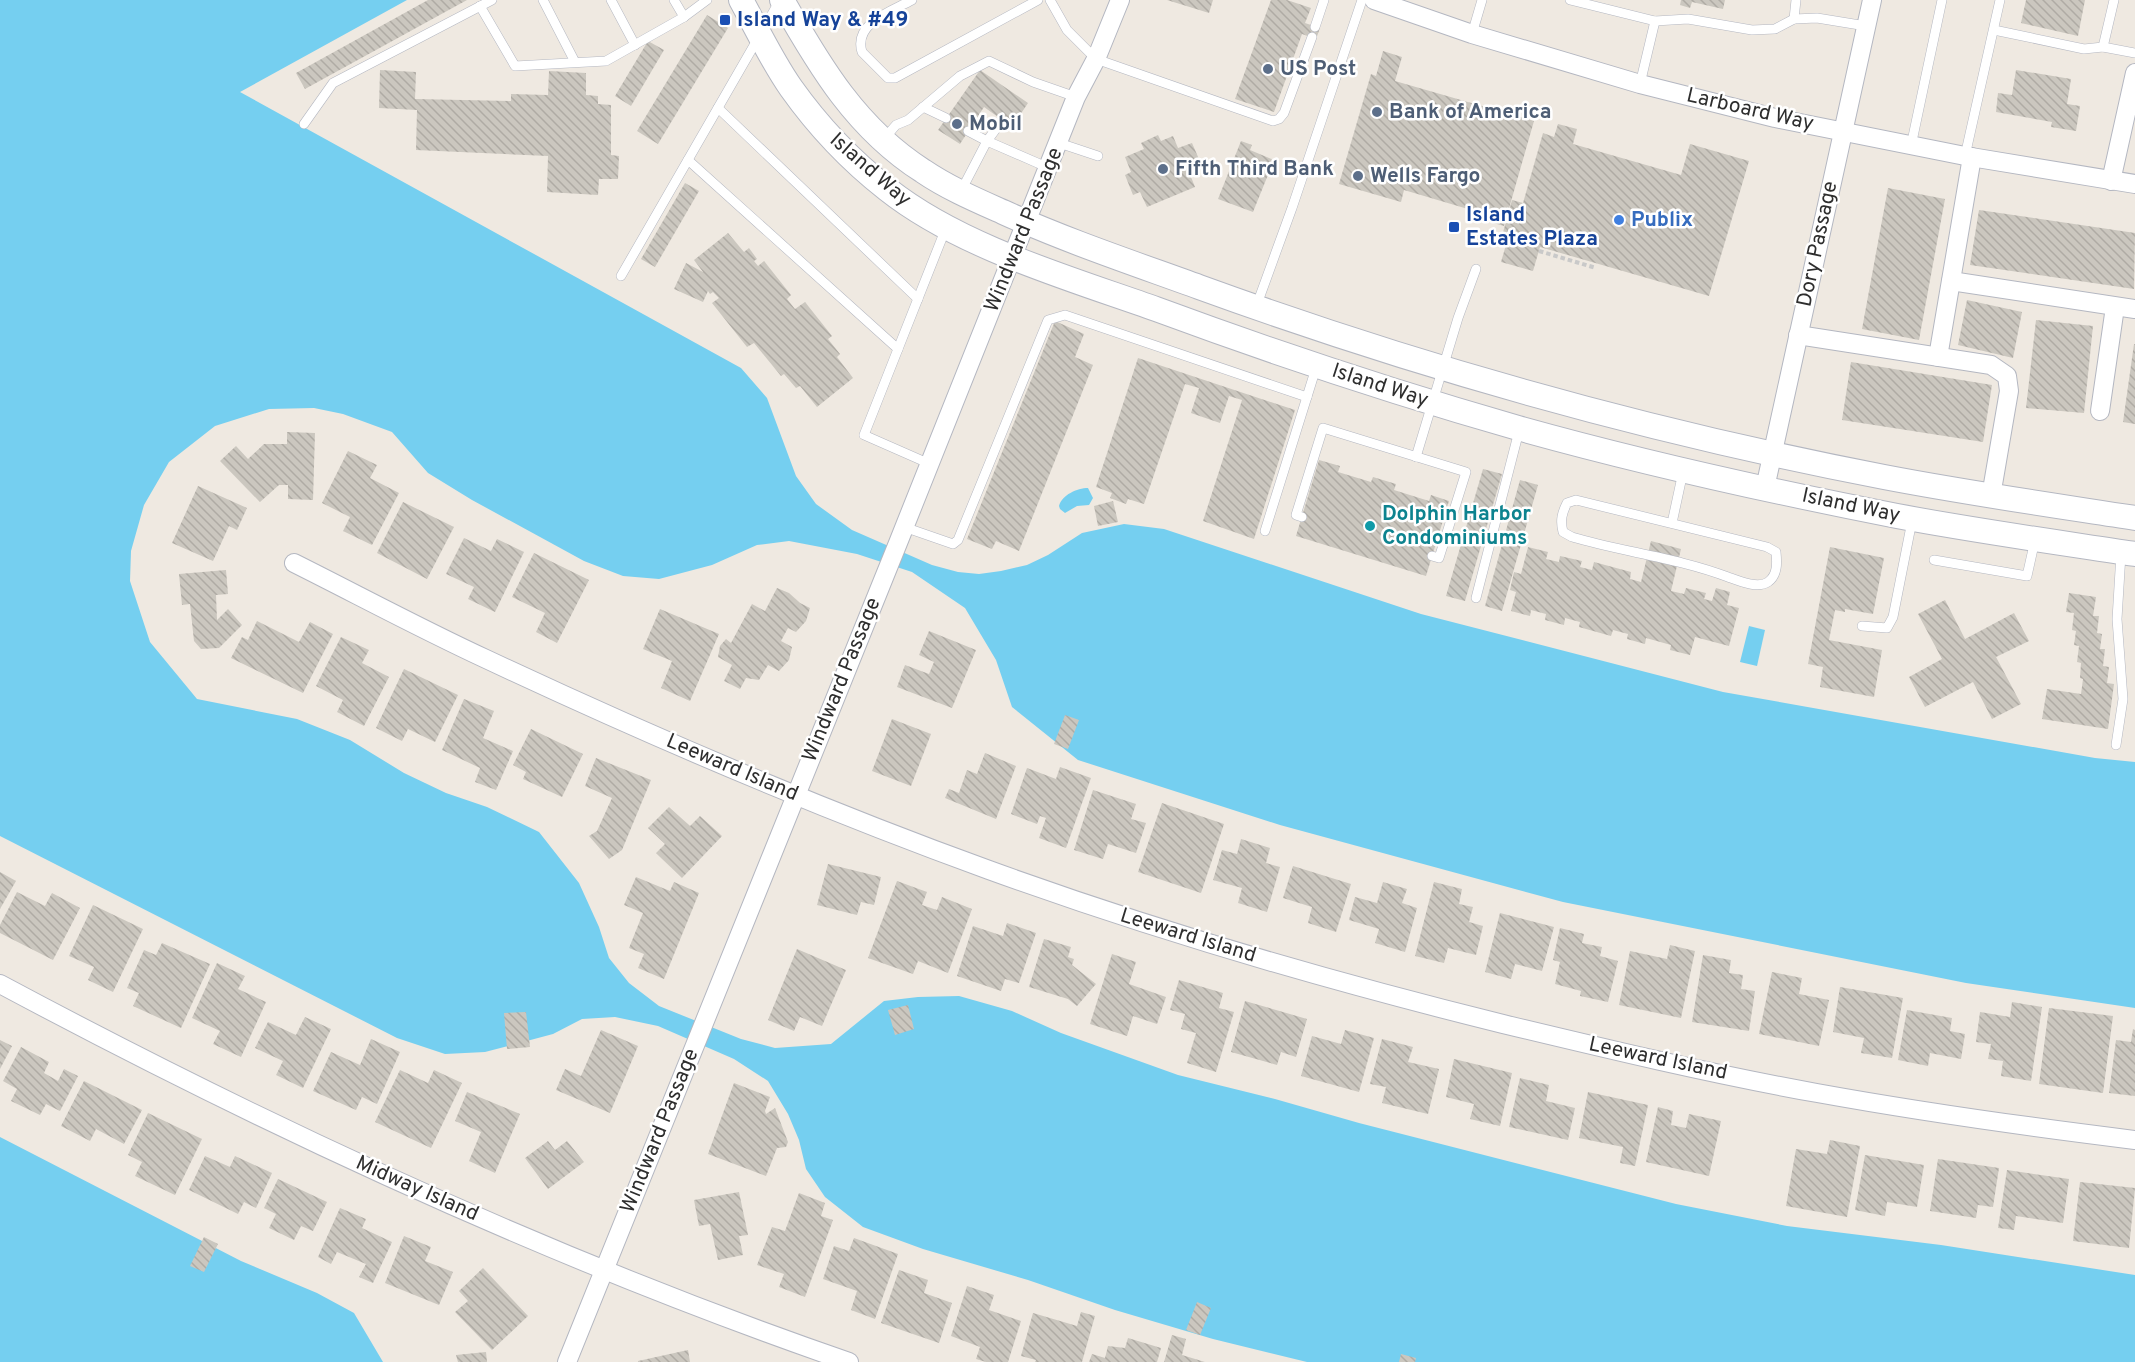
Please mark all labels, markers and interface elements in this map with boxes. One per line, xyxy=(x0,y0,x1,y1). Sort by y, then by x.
place label: Island Way & #49 xyxy=(737,7,908,34)
marker: Island Way & #49 xyxy=(718,13,732,27)
place label: US Post xyxy=(1280,56,1356,83)
marker: US Post xyxy=(1261,62,1275,76)
street label: Larboard Way xyxy=(1684,82,1816,138)
place label: Bank of America xyxy=(1389,99,1551,126)
marker: Bank of America xyxy=(1370,105,1384,119)
place label: Mobil xyxy=(969,111,1022,138)
marker: Mobil xyxy=(950,117,964,131)
street label: Island Way xyxy=(823,127,917,213)
street label: Windward Passage xyxy=(979,144,1069,316)
place label: Fifth Third Bank xyxy=(1175,156,1334,183)
marker: Fifth Third Bank xyxy=(1156,162,1170,176)
place label: Wells Fargo xyxy=(1370,163,1481,190)
marker: Wells Fargo xyxy=(1351,169,1365,183)
street label: Dory Passage xyxy=(1792,179,1844,309)
place label: Island Estates Plaza xyxy=(1466,202,1598,253)
place label: Publix xyxy=(1631,207,1693,234)
marker: Publix xyxy=(1612,213,1626,227)
marker: Island Estates Plaza xyxy=(1447,220,1461,234)
street label: Island Way xyxy=(1328,358,1432,414)
street label: Island Way xyxy=(1799,482,1903,530)
place label: Dolphin Harbor Condominiums xyxy=(1382,501,1531,552)
marker: Dolphin Harbor Condominiums xyxy=(1363,519,1377,533)
street label: Windward Passage xyxy=(797,594,887,766)
street label: Leeward Island xyxy=(662,728,802,808)
street label: Leeward Island xyxy=(1117,902,1259,970)
street label: Leeward Island xyxy=(1586,1031,1730,1087)
street label: Windward Passage xyxy=(615,1045,705,1217)
street label: Midway Island xyxy=(351,1150,483,1228)

